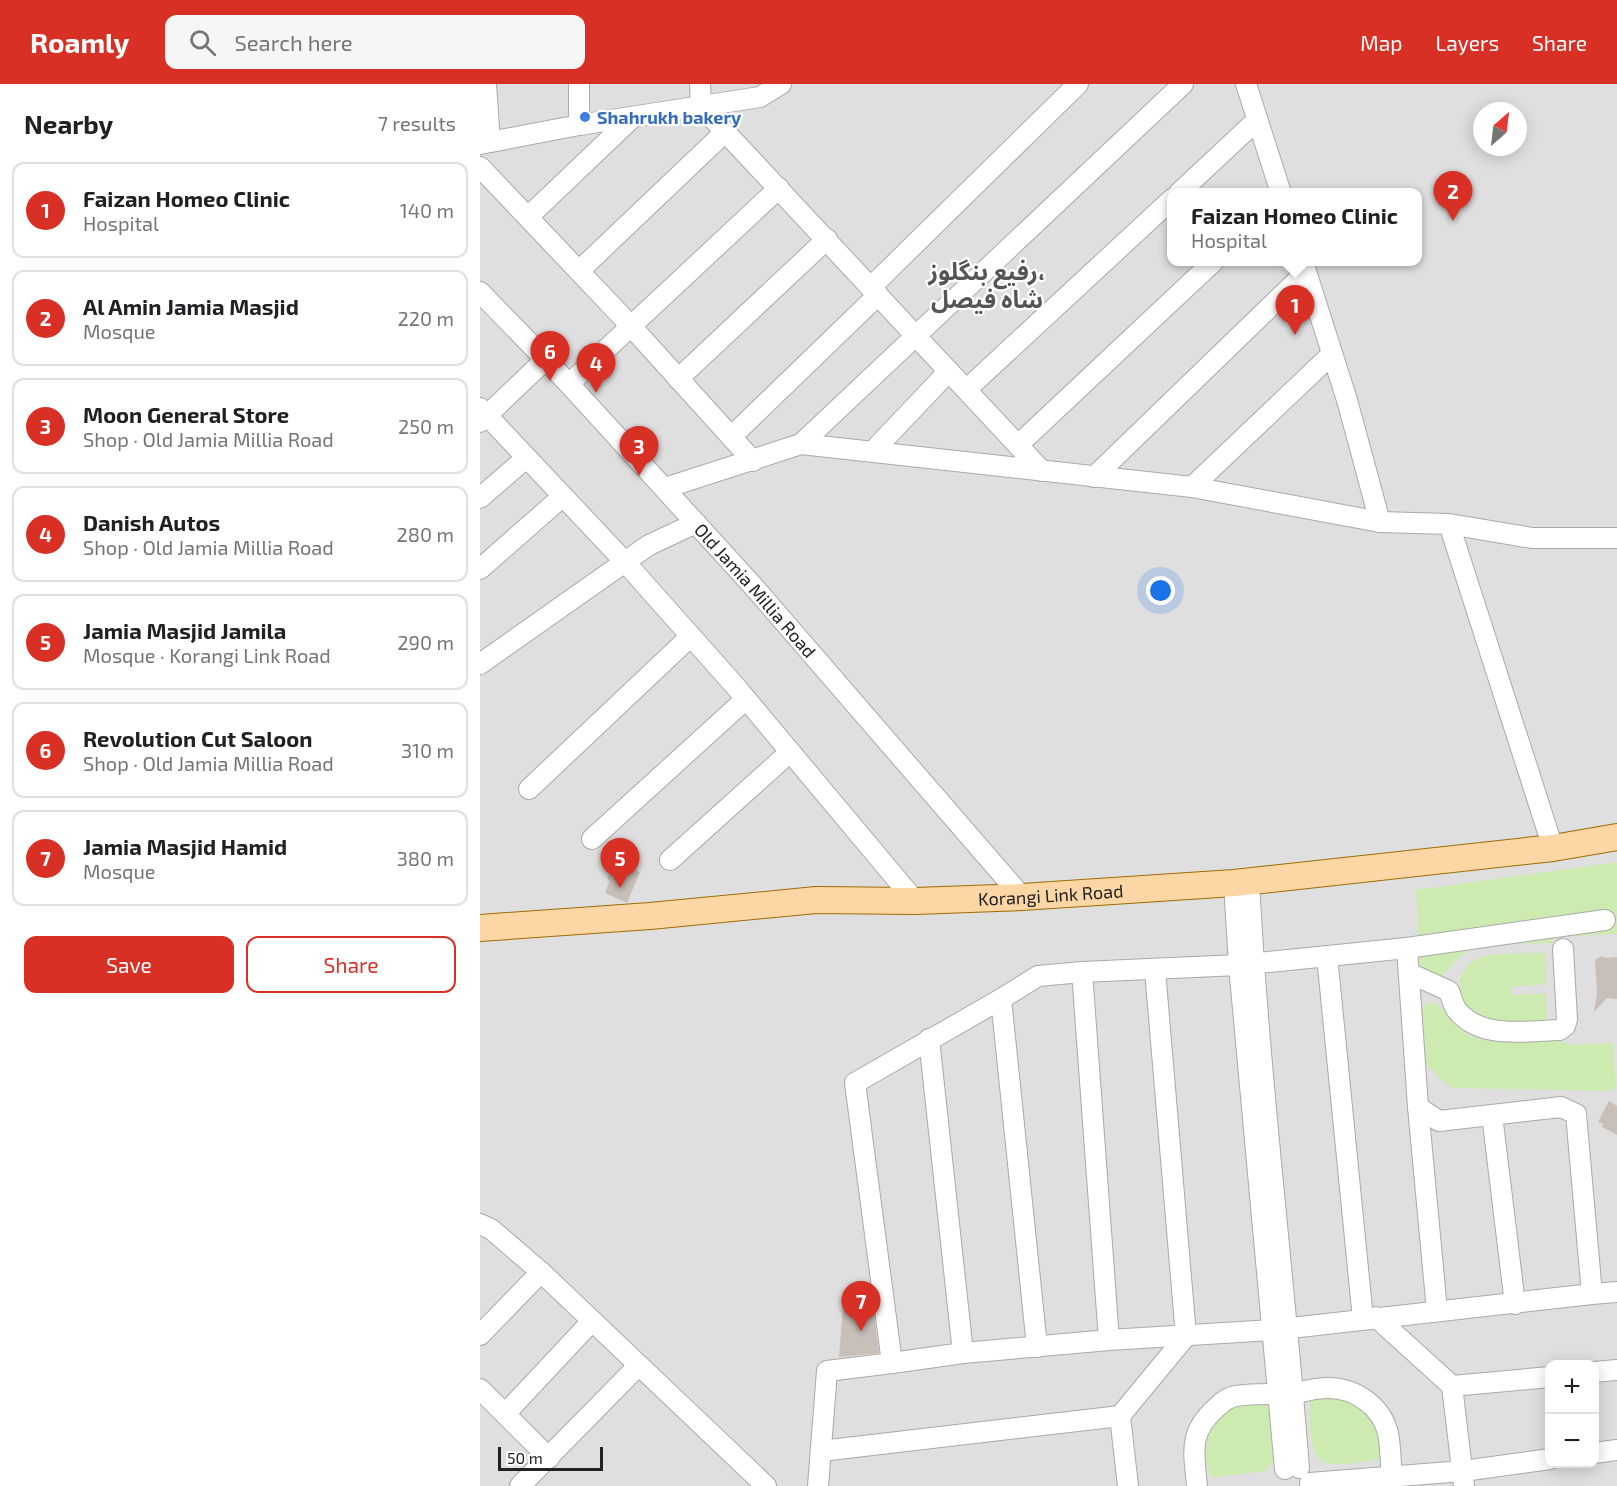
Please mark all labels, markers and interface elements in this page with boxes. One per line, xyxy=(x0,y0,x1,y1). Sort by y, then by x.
search box xyxy=(165,15,585,69)
text: Roamly xyxy=(30,25,129,59)
icon: search xyxy=(186,26,219,59)
text: Search here xyxy=(234,29,353,55)
text: Map xyxy=(1360,30,1402,55)
text: Layers xyxy=(1435,30,1499,55)
text: Share xyxy=(1532,30,1587,55)
north arrow xyxy=(1473,102,1527,156)
place label: Shahrukh bakery xyxy=(597,106,742,128)
text: Nearby xyxy=(24,108,113,139)
marker: Shahrukh bakery xyxy=(578,110,592,124)
text: 7 results xyxy=(378,111,456,135)
pin: 2 xyxy=(1434,172,1472,221)
text: Faizan Homeo Clinic xyxy=(83,185,290,211)
popup xyxy=(1167,188,1422,266)
text: 1 xyxy=(41,198,50,222)
text: 140 m xyxy=(400,198,454,222)
text: Faizan Homeo Clinic xyxy=(1191,202,1398,228)
text: Hospital xyxy=(83,211,159,235)
text: Hospital xyxy=(1191,228,1267,252)
district label: رفیع بنگلوز، شاہ فیصل xyxy=(927,256,1046,314)
pin: 1 xyxy=(1276,286,1314,335)
text: Al Amin Jamia Masjid xyxy=(83,293,299,319)
text: 2 xyxy=(40,306,51,330)
text: 220 m xyxy=(397,306,454,330)
text: Mosque xyxy=(83,319,156,343)
pin: 6 xyxy=(530,332,570,381)
pin: 4 xyxy=(576,344,616,393)
text: Moon General Store xyxy=(83,401,289,427)
text: 3 xyxy=(40,414,51,438)
text: 250 m xyxy=(398,414,454,438)
pin: 3 xyxy=(620,426,658,476)
text: Shop · Old Jamia Millia Road xyxy=(83,427,334,451)
text: Danish Autos xyxy=(83,509,220,535)
street label: Old Jamia Millia Road xyxy=(690,518,821,662)
text: 4 xyxy=(39,522,52,546)
text: 280 m xyxy=(397,522,454,546)
text: Shop · Old Jamia Millia Road xyxy=(83,535,334,559)
your location xyxy=(1146,576,1175,605)
text: Jamia Masjid Jamila xyxy=(83,617,286,643)
text: 5 xyxy=(40,630,51,654)
text: 290 m xyxy=(397,630,454,654)
text: Mosque · Korangi Link Road xyxy=(83,643,331,667)
text: Revolution Cut Saloon xyxy=(83,725,313,751)
text: 6 xyxy=(40,738,51,762)
text: 310 m xyxy=(401,738,454,762)
text: Shop · Old Jamia Millia Road xyxy=(83,751,334,775)
text: Jamia Masjid Hamid xyxy=(83,833,287,859)
pin: 5 xyxy=(600,838,640,888)
text: 7 xyxy=(40,846,51,870)
text: 380 m xyxy=(397,846,454,870)
text: Mosque xyxy=(83,859,156,883)
street label: Korangi Link Road xyxy=(978,879,1124,910)
button: Save xyxy=(24,936,234,993)
button: Share xyxy=(246,936,456,993)
pin: 7 xyxy=(842,1282,880,1331)
map controls xyxy=(1545,1360,1599,1468)
button: + xyxy=(1545,1360,1599,1414)
button: − xyxy=(1545,1414,1599,1468)
scale bar xyxy=(498,1444,603,1472)
text: 50 m xyxy=(507,1448,543,1467)

